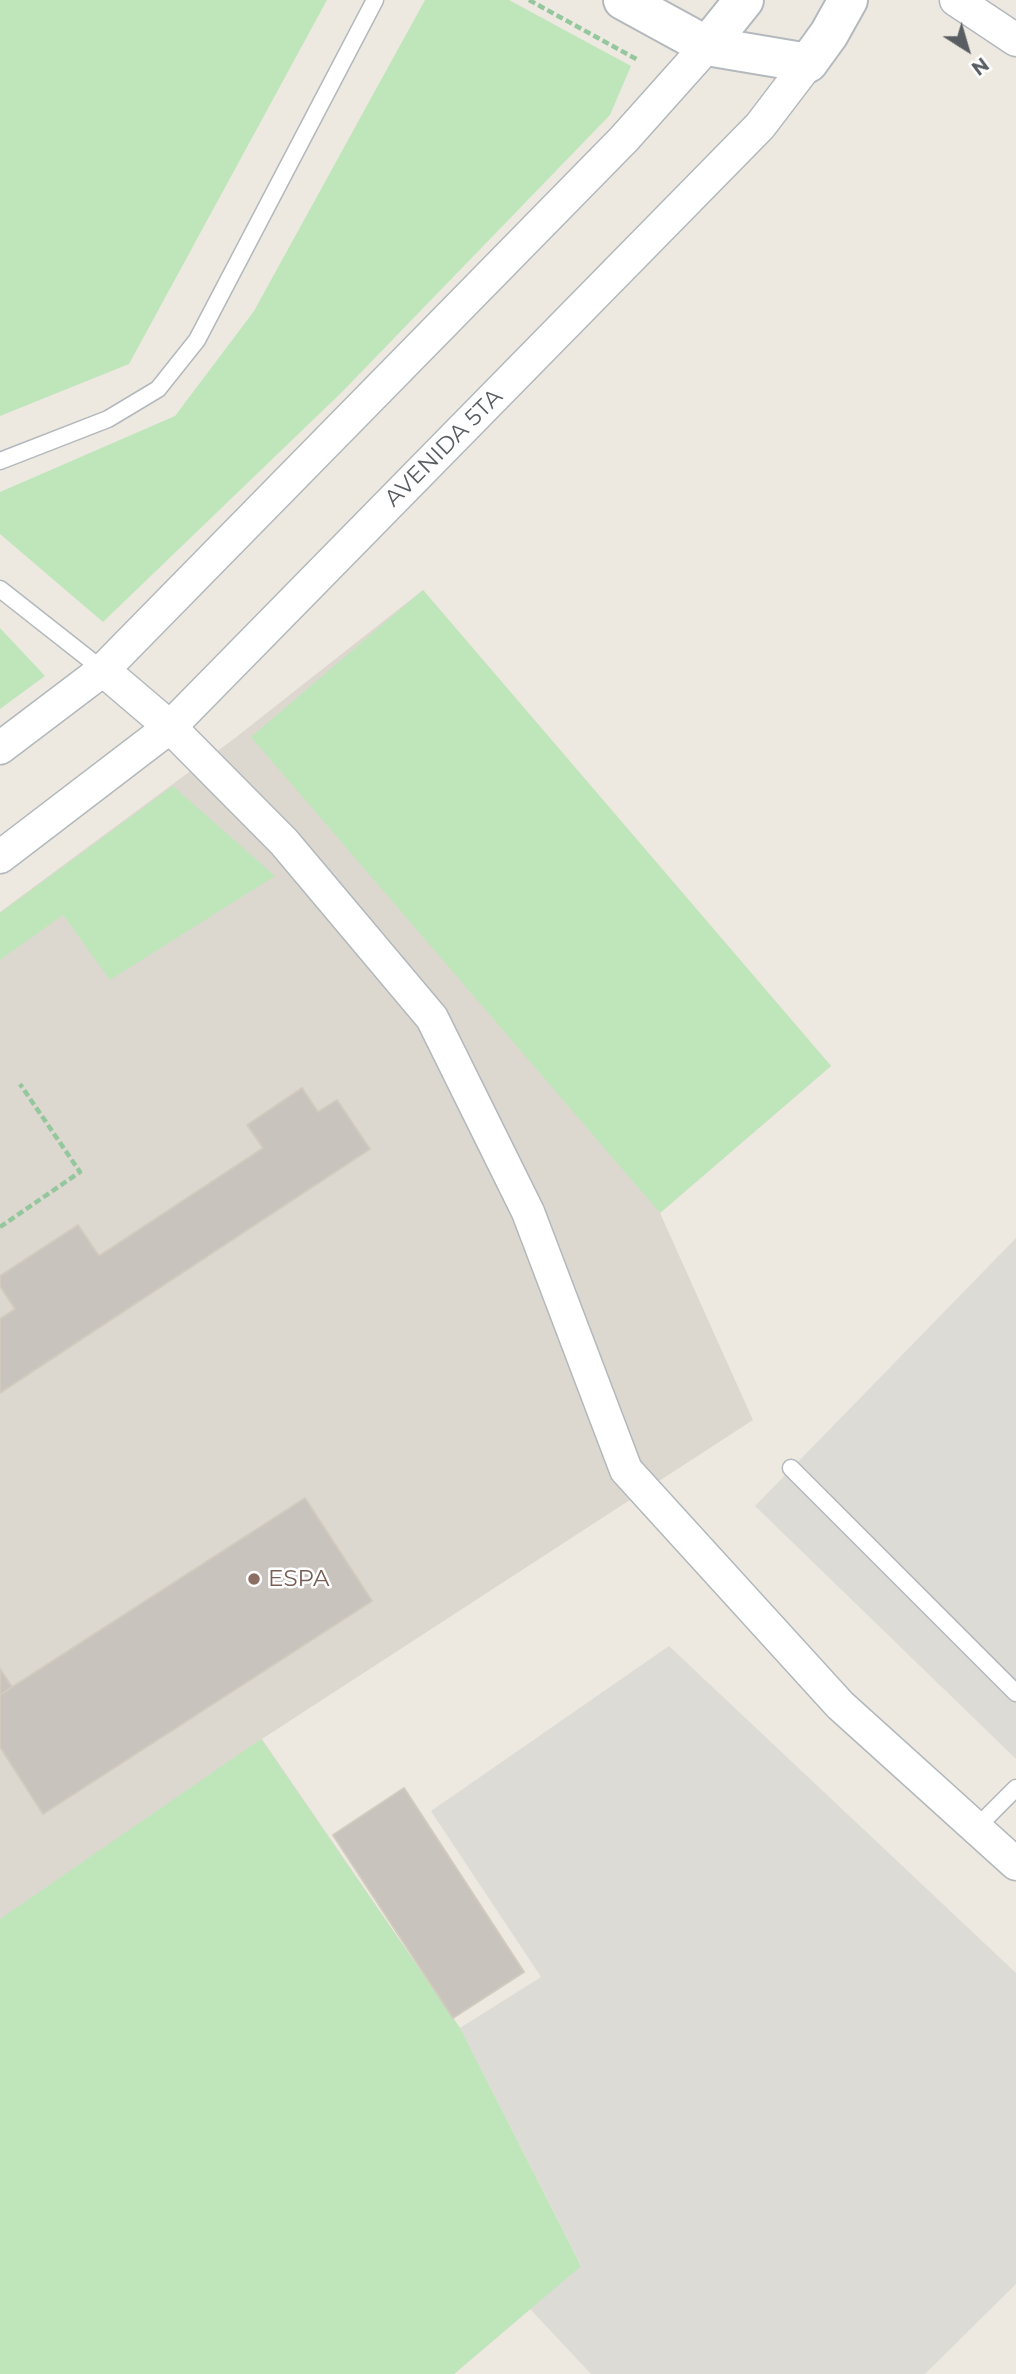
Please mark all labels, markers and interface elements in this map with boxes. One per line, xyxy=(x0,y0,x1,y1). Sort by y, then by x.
north arrow xyxy=(932,14,1002,84)
text: N xyxy=(967,52,993,80)
street label: AVENIDA 5TA xyxy=(379,383,509,513)
place label: ESPA xyxy=(268,1565,330,1593)
marker: ESPA xyxy=(246,1571,262,1587)

